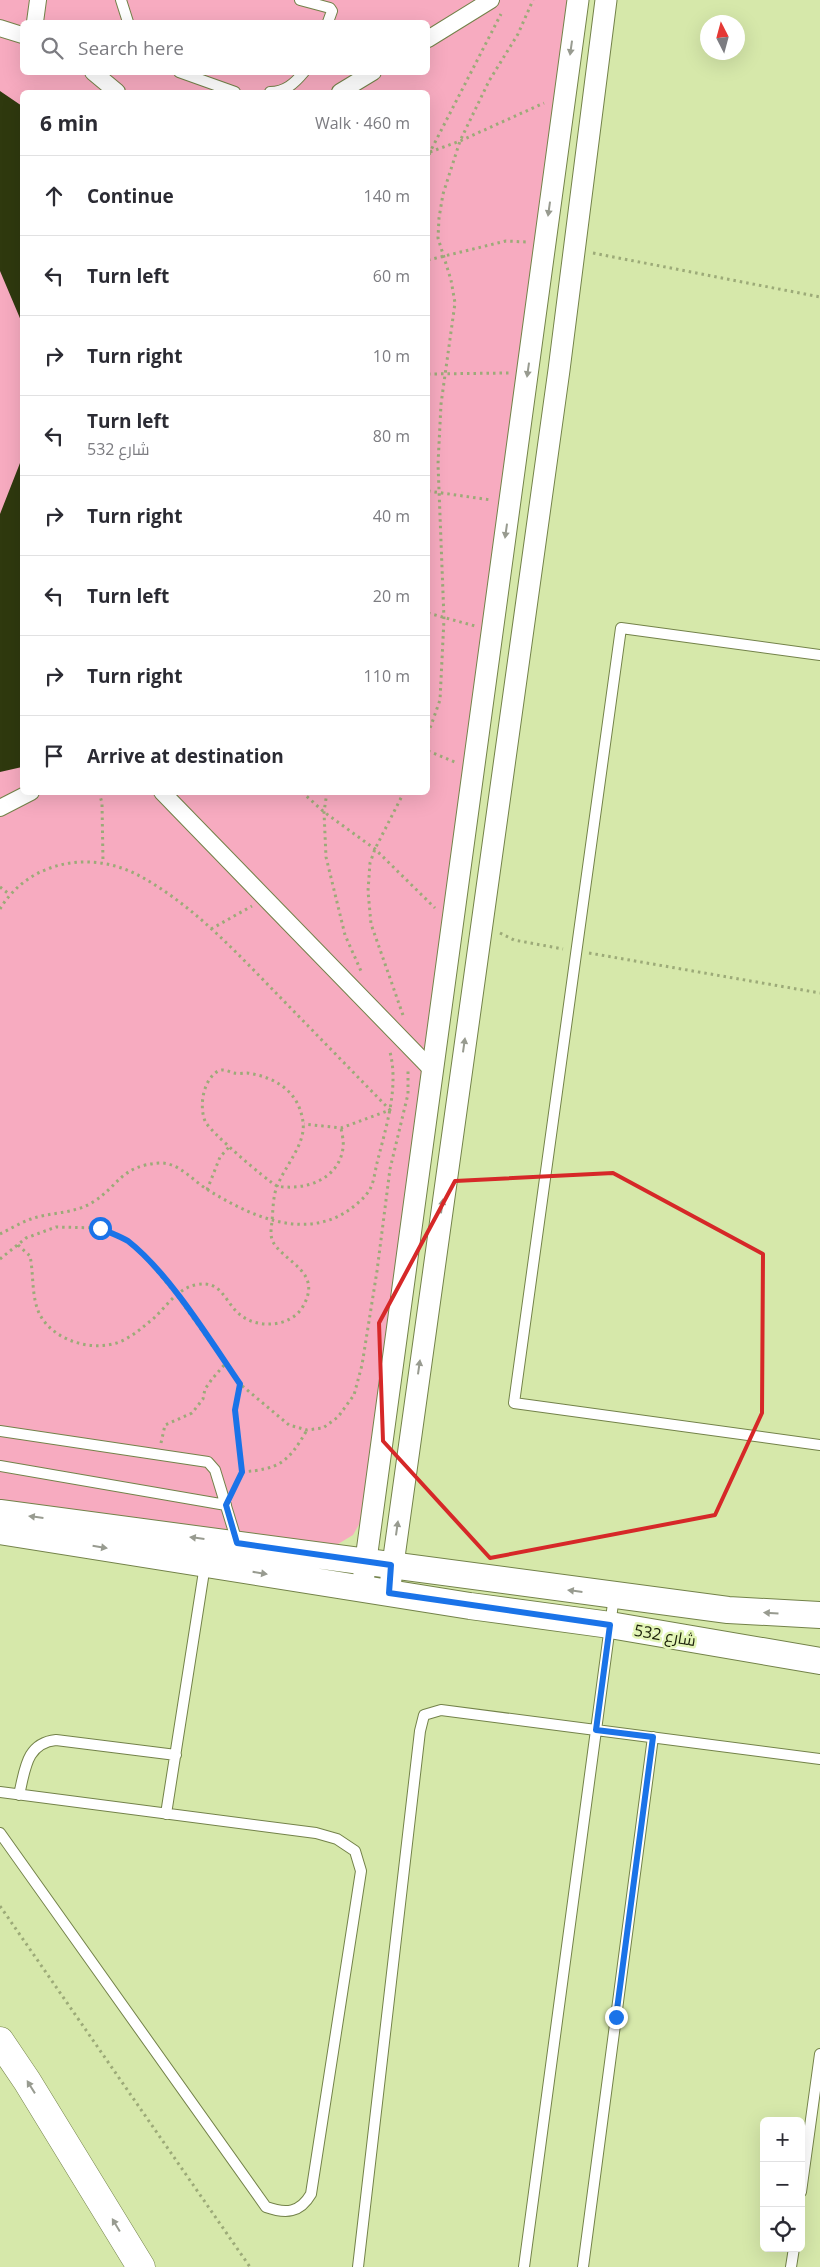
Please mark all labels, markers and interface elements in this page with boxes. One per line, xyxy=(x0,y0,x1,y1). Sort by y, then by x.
north arrow xyxy=(700,15,745,60)
search box xyxy=(20,20,430,75)
icon: search xyxy=(38,34,66,62)
text: Search here xyxy=(78,35,184,61)
one-way arrow xyxy=(567,41,575,57)
text: 6 min xyxy=(40,109,98,137)
text: Walk · 460 m xyxy=(315,112,410,134)
icon: ahead xyxy=(40,182,68,210)
text: Continue xyxy=(87,183,174,209)
text: 140 m xyxy=(364,185,410,207)
one-way arrow xyxy=(545,202,553,218)
icon: left xyxy=(40,262,68,290)
text: Turn left xyxy=(87,263,169,289)
text: 60 m xyxy=(373,265,410,287)
icon: right xyxy=(40,342,68,370)
text: Turn right xyxy=(87,343,182,369)
text: 10 m xyxy=(373,345,410,367)
one-way arrow xyxy=(523,363,531,379)
text: Turn left xyxy=(87,408,169,434)
icon: left xyxy=(40,422,68,450)
text: 80 m xyxy=(373,425,410,447)
text: شارع 532 xyxy=(87,438,150,460)
icon: right xyxy=(40,502,68,530)
text: Turn right xyxy=(87,503,182,529)
text: 40 m xyxy=(373,505,410,527)
one-way arrow xyxy=(502,524,510,540)
icon: left xyxy=(40,582,68,610)
text: Turn left xyxy=(87,583,169,609)
text: 20 m xyxy=(373,585,410,607)
icon: right xyxy=(40,662,68,690)
text: Turn right xyxy=(87,663,182,689)
text: 110 m xyxy=(364,665,410,687)
icon: arrive xyxy=(40,742,68,770)
text: Arrive at destination xyxy=(87,743,284,769)
one-way arrow xyxy=(460,1036,468,1052)
one-way arrow xyxy=(438,1197,446,1213)
route start xyxy=(89,1217,112,1240)
one-way arrow xyxy=(415,1358,423,1374)
one-way arrow xyxy=(28,1513,44,1521)
one-way arrow xyxy=(393,1519,401,1535)
one-way arrow xyxy=(189,1534,205,1542)
one-way arrow xyxy=(92,1544,108,1552)
one-way arrow xyxy=(253,1569,269,1577)
one-way arrow xyxy=(567,1586,583,1594)
one-way arrow xyxy=(763,1608,779,1616)
street label: شارع 532 xyxy=(632,1619,698,1652)
route end xyxy=(605,2006,628,2029)
one-way arrow xyxy=(26,2080,36,2093)
map controls xyxy=(760,2117,805,2252)
button: + xyxy=(760,2117,805,2162)
button: − xyxy=(760,2162,805,2207)
button: locate xyxy=(760,2207,805,2252)
one-way arrow xyxy=(112,2219,121,2232)

